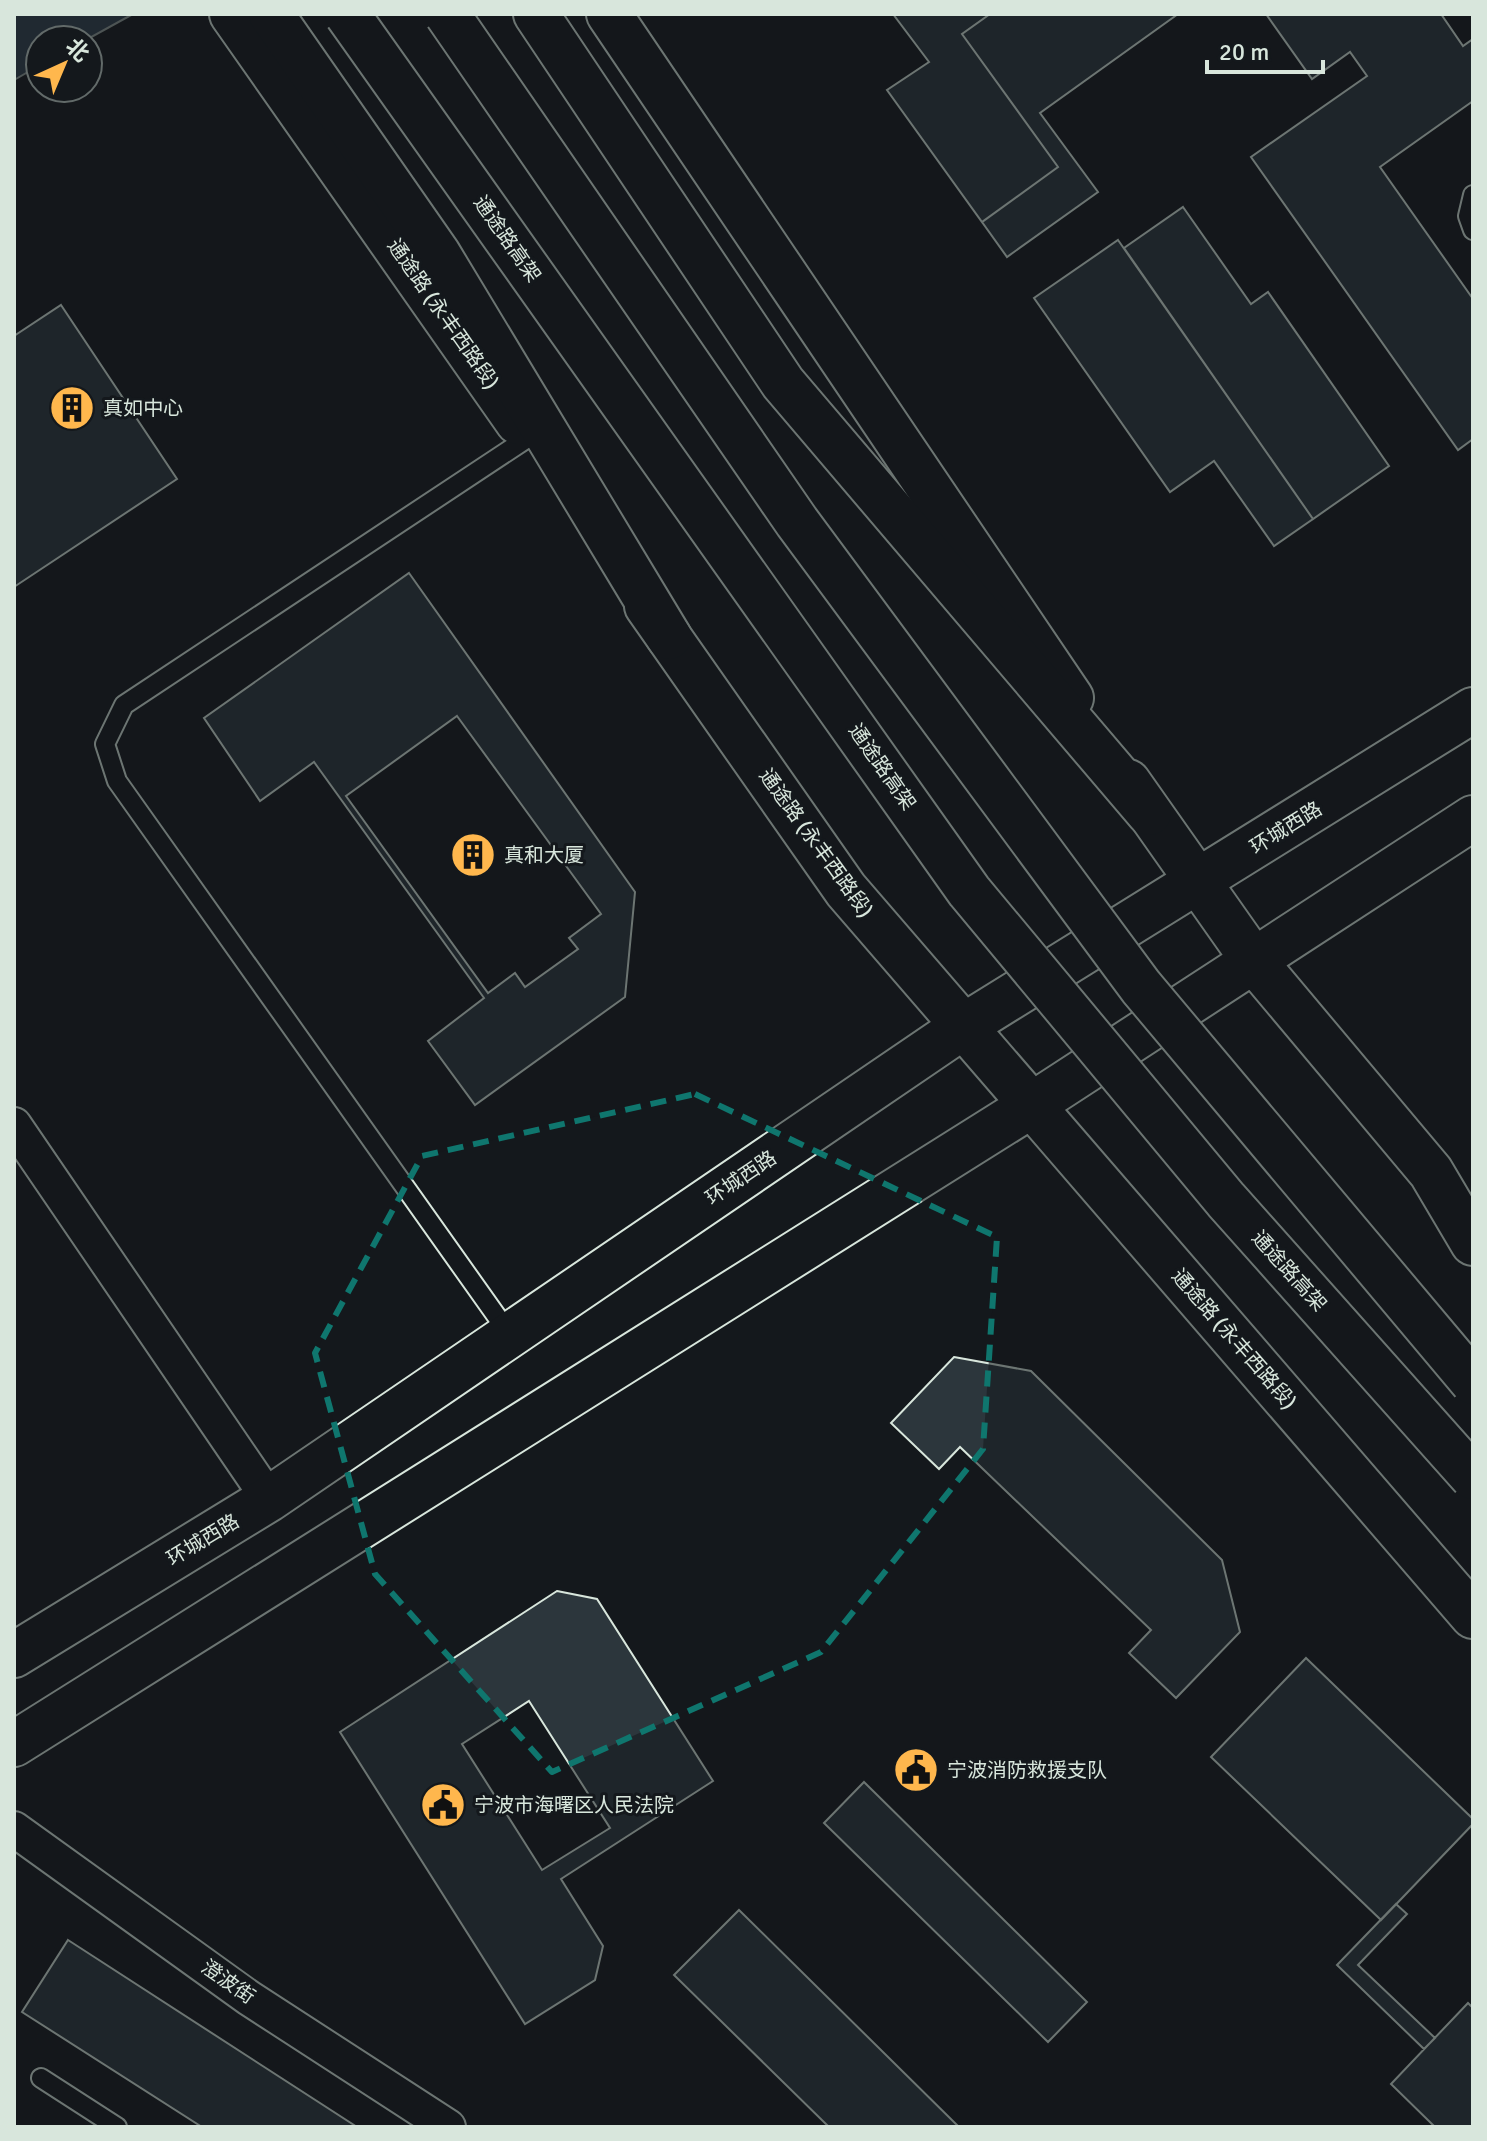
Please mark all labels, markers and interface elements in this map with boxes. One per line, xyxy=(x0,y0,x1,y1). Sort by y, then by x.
north arrow xyxy=(24,24,104,104)
scale bar xyxy=(1207,24,1323,74)
text: 北 xyxy=(60,33,95,67)
text: 20 m xyxy=(1219,37,1269,67)
street label: 通途路高架 xyxy=(468,191,546,287)
street label: 通途路 (永丰西路段) xyxy=(382,234,504,394)
building icon: 真如中心 xyxy=(48,384,96,432)
place label: 真如中心 xyxy=(103,396,183,421)
street label: 通途路高架 xyxy=(843,719,921,815)
street label: 通途路 (永丰西路段) xyxy=(754,764,878,922)
street label: 环城西路 xyxy=(1245,796,1327,860)
building icon: 真和大厦 xyxy=(449,831,497,879)
place label: 真和大厦 xyxy=(504,843,584,868)
street label: 环城西路 xyxy=(701,1145,781,1211)
street label: 通途路高架 xyxy=(1246,1225,1332,1317)
street label: 通途路 (永丰西路段) xyxy=(1166,1264,1302,1414)
street label: 环城西路 xyxy=(162,1509,244,1571)
public building icon: 宁波消防救援支队 xyxy=(892,1746,940,1794)
place label: 宁波消防救援支队 xyxy=(947,1758,1107,1783)
public building icon: 宁波市海曙区人民法院 xyxy=(419,1781,467,1829)
place label: 宁波市海曙区人民法院 xyxy=(474,1793,674,1818)
street label: 澄波街 xyxy=(196,1955,260,2009)

